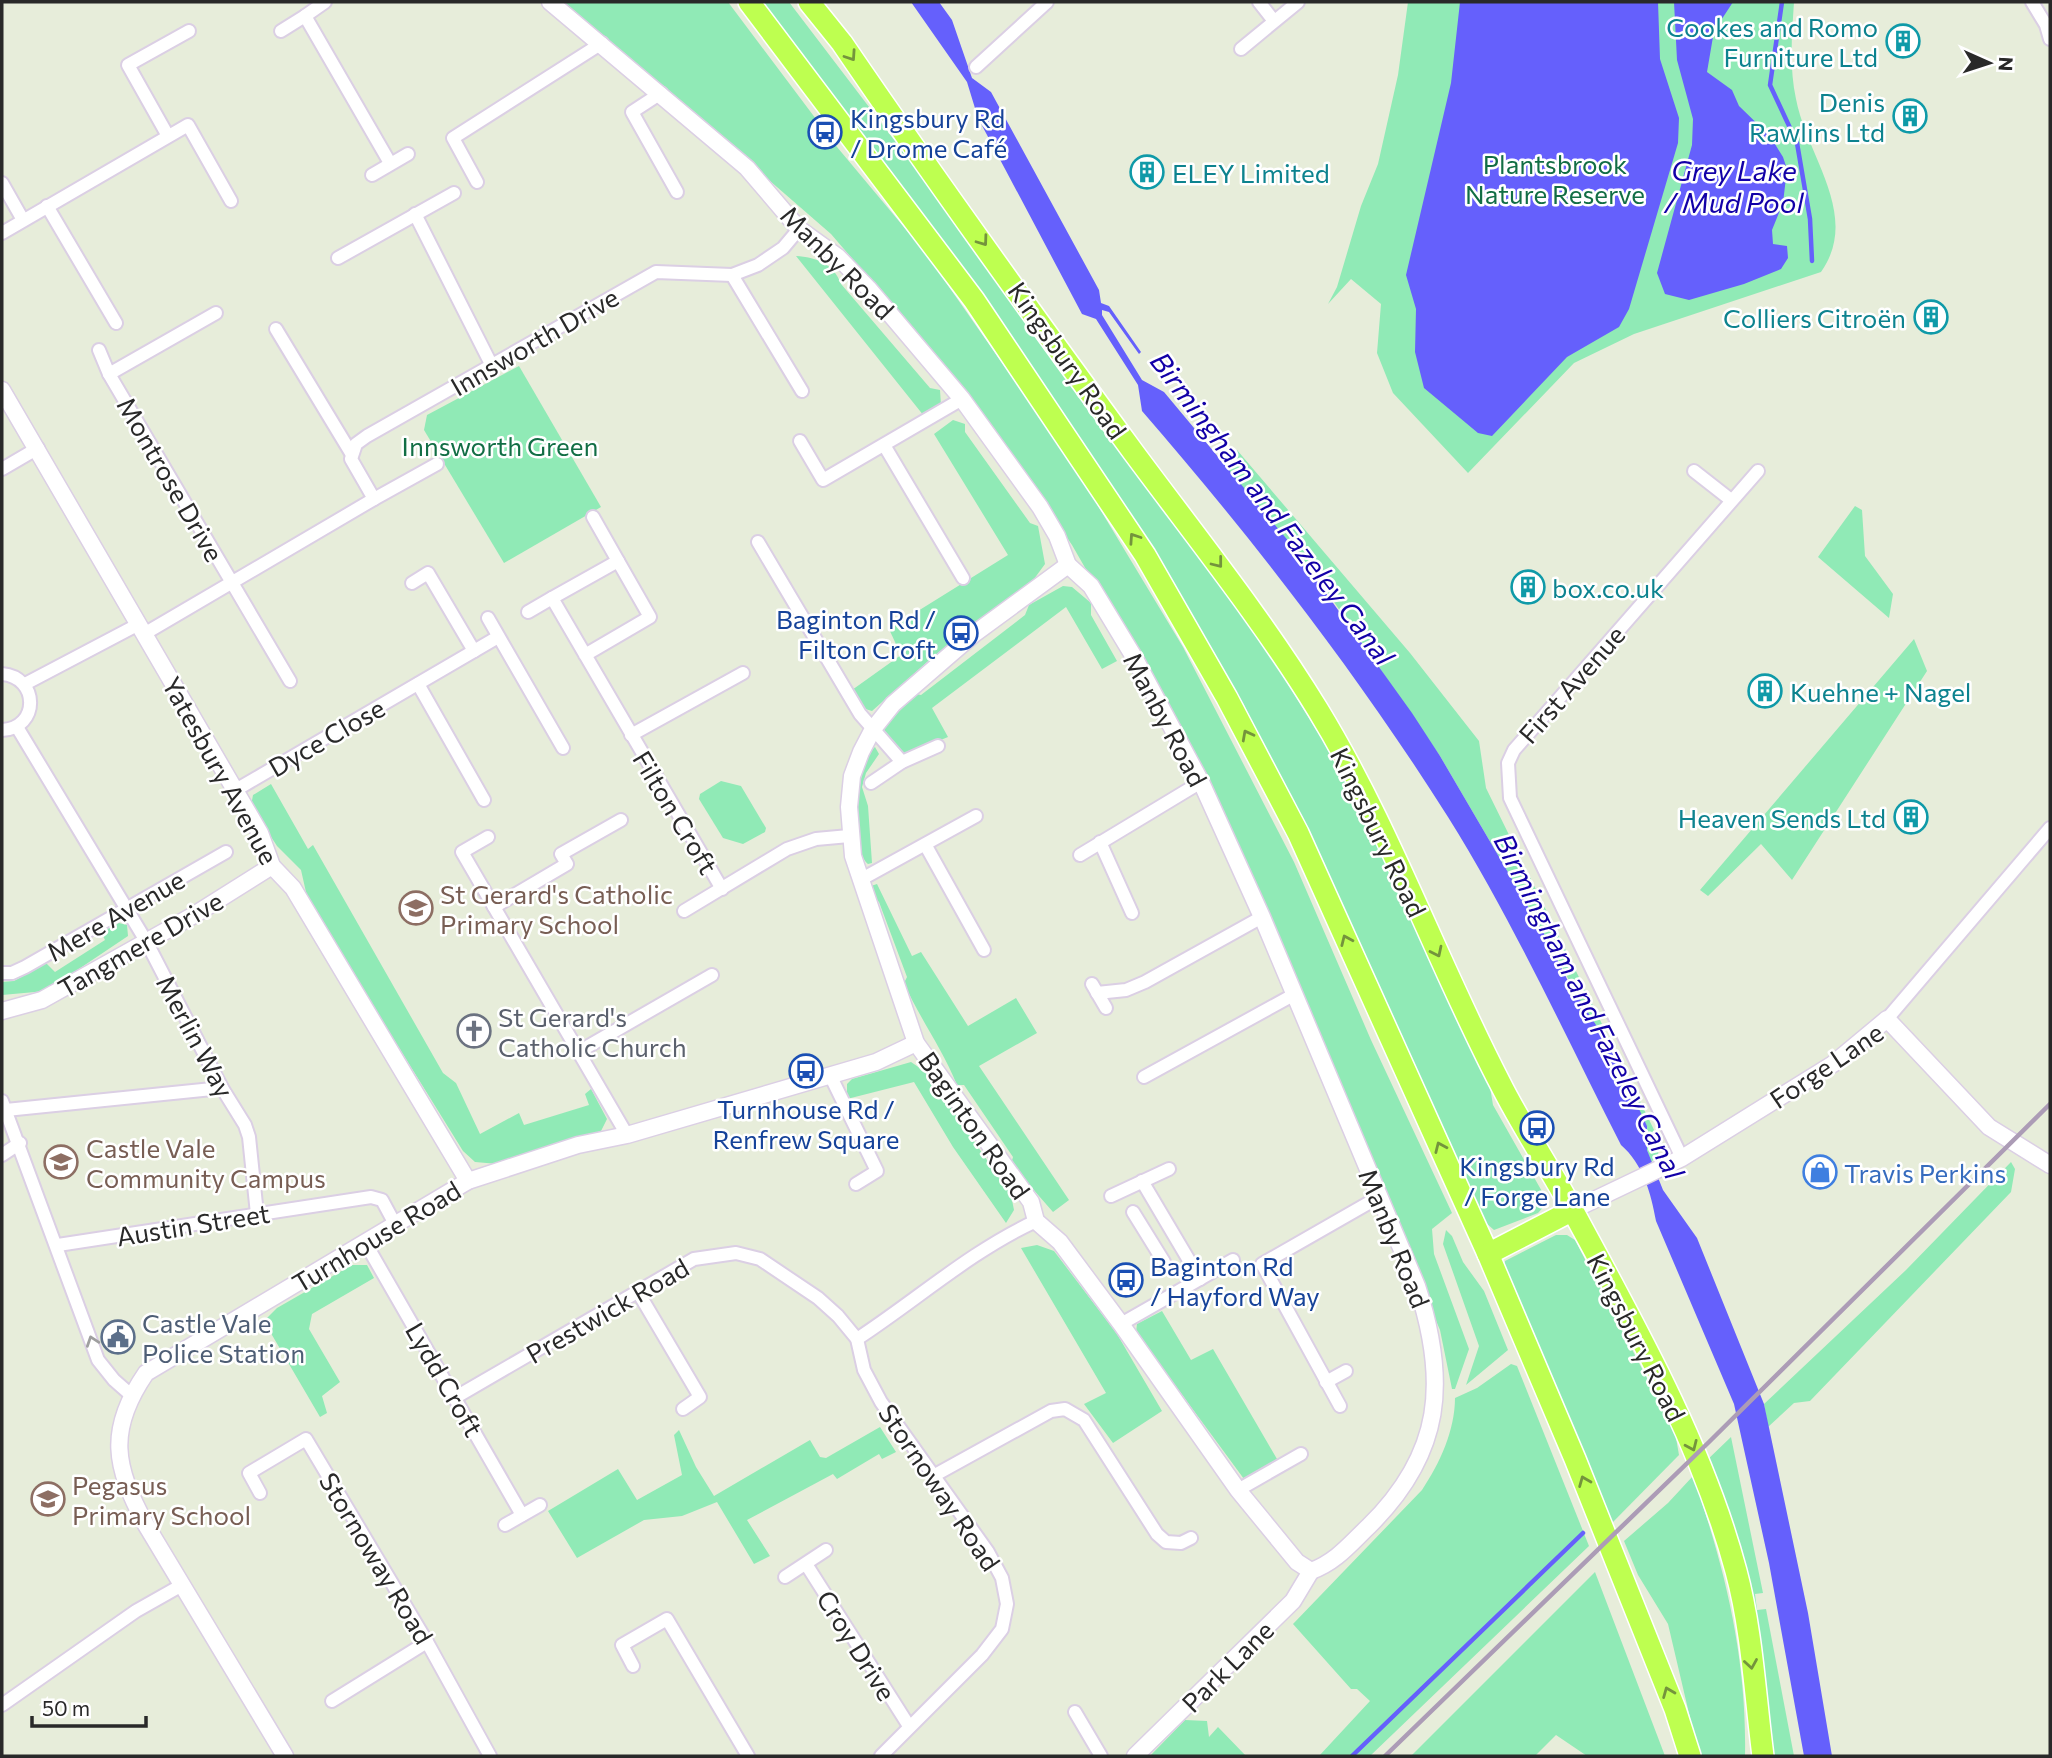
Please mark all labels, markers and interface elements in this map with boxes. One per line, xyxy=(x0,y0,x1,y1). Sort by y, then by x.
place label: Cookes and Romo Furniture Ltd xyxy=(1666,11,1878,72)
building icon: Cookes and Romo Furniture Ltd xyxy=(1884,22,1922,60)
north arrow xyxy=(1954,28,2024,98)
one-way arrow xyxy=(843,48,855,61)
text: N xyxy=(1995,56,2018,72)
place label: Denis Rawlins Ltd xyxy=(1749,86,1885,147)
building icon: Denis Rawlins Ltd xyxy=(1891,97,1929,135)
place label: Kingsbury Rd / Drome Café xyxy=(850,102,1007,163)
bus stop icon: Kingsbury Rd / Drome Café xyxy=(806,113,844,151)
park label: Plantsbrook Nature Reserve xyxy=(1465,148,1645,209)
building icon: ELEY Limited xyxy=(1128,153,1166,191)
water label: Grey Lake / Mud Pool xyxy=(1663,153,1805,219)
place label: ELEY Limited xyxy=(1172,157,1330,188)
street label: Manby Road xyxy=(775,199,901,325)
one-way arrow xyxy=(975,233,987,246)
street label: Kingsbury Road xyxy=(1002,276,1134,444)
street label: Innsworth Drive xyxy=(445,281,623,401)
building icon: Colliers Citroën xyxy=(1912,298,1950,336)
place label: Colliers Citroën xyxy=(1723,302,1906,333)
water label: Birmingham and Fazeley Canal xyxy=(1144,345,1403,672)
street label: Montrose Drive xyxy=(111,391,231,567)
park label: Innsworth Green xyxy=(402,430,598,461)
one-way arrow xyxy=(1129,533,1142,546)
one-way arrow xyxy=(1210,555,1223,568)
building icon: box.co.uk xyxy=(1509,568,1547,606)
place label: box.co.uk xyxy=(1552,572,1664,603)
place label: Baginton Rd / Filton Croft xyxy=(776,603,936,664)
bus stop icon: Baginton Rd / Filton Croft xyxy=(942,614,980,652)
street label: First Avenue xyxy=(1512,619,1630,749)
street label: Manby Road xyxy=(1118,647,1214,791)
street label: Yatesbury Avenue xyxy=(157,671,285,869)
building icon: Kuehne + Nagel xyxy=(1746,672,1784,710)
place label: Kuehne + Nagel xyxy=(1790,676,1971,707)
street label: Dyce Close xyxy=(262,691,390,783)
one-way arrow xyxy=(1241,730,1255,742)
street label: Kingsbury Road xyxy=(1325,742,1433,922)
street label: Filton Croft xyxy=(627,745,725,879)
building icon: Heaven Sends Ltd xyxy=(1892,798,1930,836)
place label: Heaven Sends Ltd xyxy=(1678,802,1886,833)
water label: Birmingham and Fazeley Canal xyxy=(1488,827,1693,1185)
street label: Mere Avenue xyxy=(41,863,189,967)
place label: St Gerard's Catholic Primary School xyxy=(440,878,673,939)
street label: Tangmere Drive xyxy=(52,884,228,1004)
school or university icon: St Gerard's Catholic Primary School xyxy=(397,889,435,927)
one-way arrow xyxy=(1340,935,1354,947)
one-way arrow xyxy=(1429,945,1443,957)
street label: Merlin Way xyxy=(151,970,241,1102)
place label: St Gerard's Catholic Church xyxy=(498,1001,687,1062)
church icon: St Gerard's Catholic Church xyxy=(455,1012,493,1050)
street label: Forge Lane xyxy=(1763,1016,1889,1114)
street label: Baginton Road xyxy=(913,1045,1037,1205)
bus stop icon: Turnhouse Rd / Renfrew Square xyxy=(787,1052,825,1090)
place label: Turnhouse Rd / Renfrew Square xyxy=(713,1093,899,1154)
bus stop icon: Kingsbury Rd / Forge Lane xyxy=(1518,1109,1556,1147)
place label: Castle Vale Community Campus xyxy=(86,1132,326,1193)
one-way arrow xyxy=(1434,1142,1448,1154)
school or university icon: Castle Vale Community Campus xyxy=(42,1143,80,1181)
place label: Kingsbury Rd / Forge Lane xyxy=(1459,1150,1615,1211)
shop icon: Travis Perkins xyxy=(1801,1153,1839,1191)
place label: Travis Perkins xyxy=(1844,1157,2006,1188)
street label: Manby Road xyxy=(1353,1164,1437,1312)
street label: Turnhouse Road xyxy=(286,1174,466,1298)
street label: Austin Street xyxy=(114,1197,272,1251)
street label: Kingsbury Road xyxy=(1581,1248,1693,1426)
place label: Baginton Rd / Hayford Way xyxy=(1150,1250,1320,1311)
street label: Prestwick Road xyxy=(520,1251,694,1369)
bus stop icon: Baginton Rd / Hayford Way xyxy=(1107,1261,1145,1299)
place label: Castle Vale Police Station xyxy=(142,1307,305,1368)
street label: Lydd Croft xyxy=(400,1317,490,1441)
public building icon: Castle Vale Police Station xyxy=(99,1318,137,1356)
one-way arrow xyxy=(86,1336,100,1348)
street label: Stornoway Road xyxy=(873,1398,1007,1576)
one-way arrow xyxy=(1684,1439,1698,1451)
street label: Stornoway Road xyxy=(314,1467,440,1649)
place label: Pegasus Primary School xyxy=(72,1469,251,1530)
one-way arrow xyxy=(1578,1475,1592,1487)
school or university icon: Pegasus Primary School xyxy=(29,1480,67,1518)
street label: Croy Drive xyxy=(811,1584,903,1706)
street label: Park Lane xyxy=(1175,1614,1279,1718)
one-way arrow xyxy=(1744,1658,1759,1670)
scale bar xyxy=(32,1684,145,1728)
one-way arrow xyxy=(1663,1686,1677,1698)
text: 50 m xyxy=(42,1695,90,1720)

